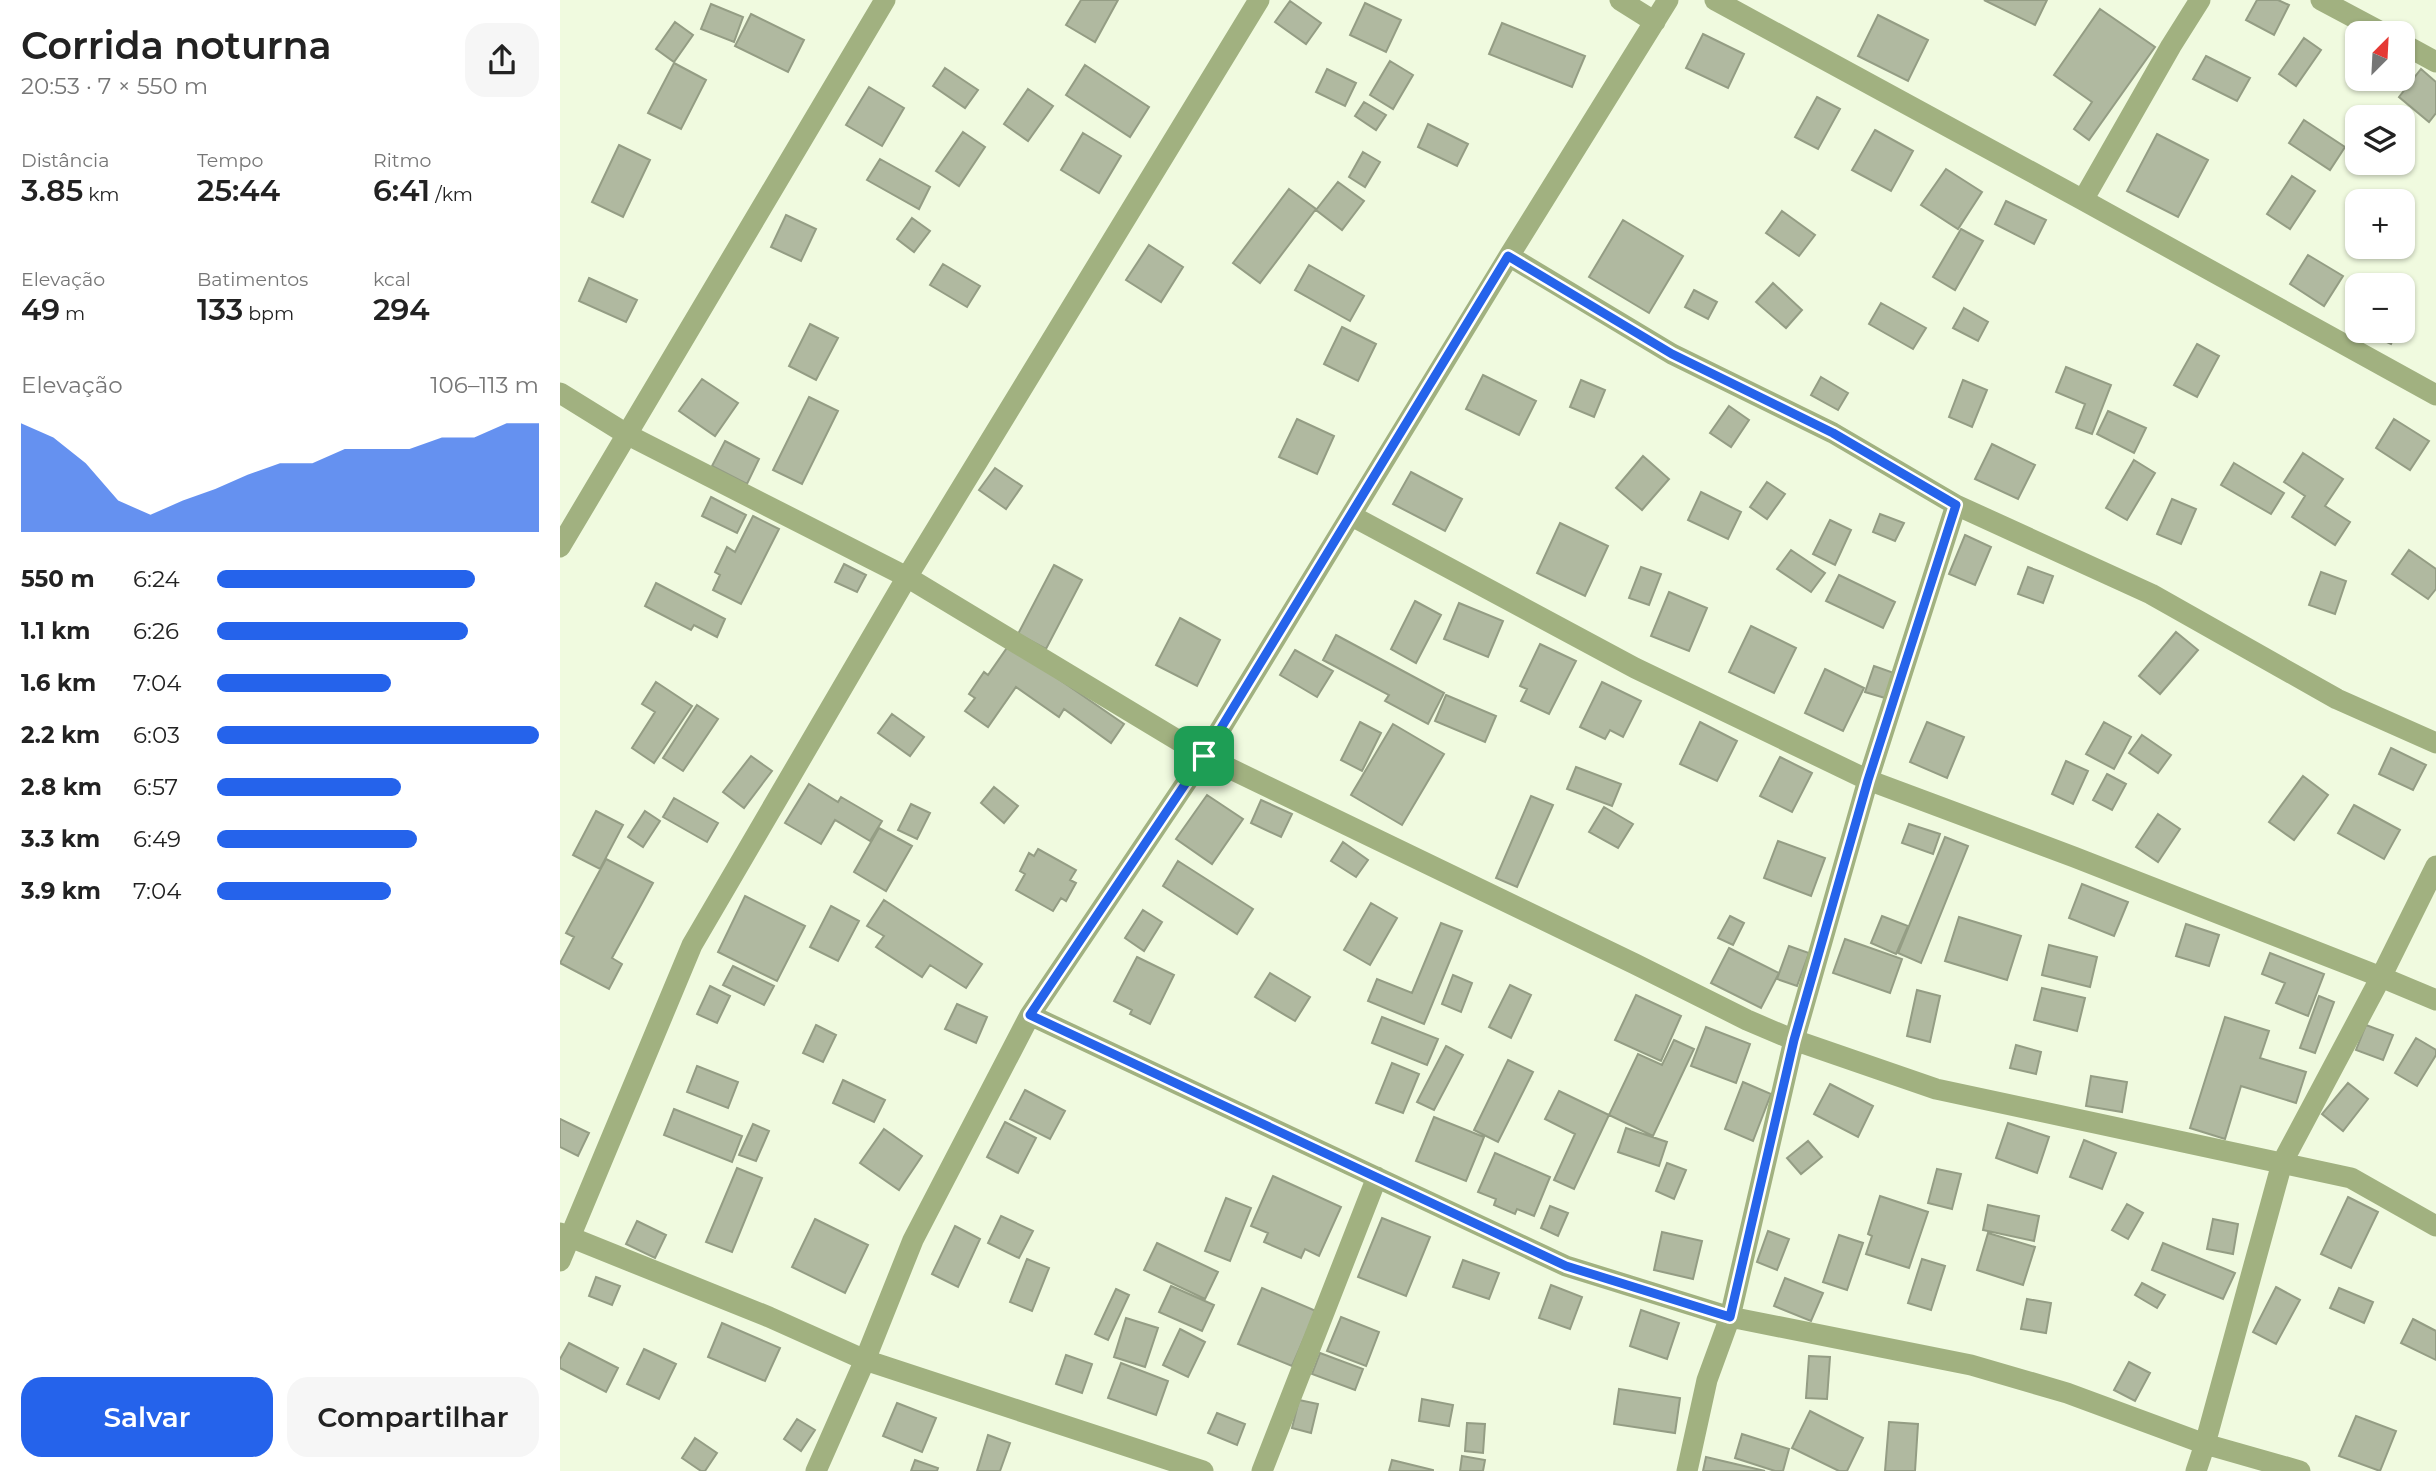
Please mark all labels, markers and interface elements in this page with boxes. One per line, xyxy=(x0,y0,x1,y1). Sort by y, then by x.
north arrow xyxy=(2345,21,2415,91)
map controls xyxy=(2345,21,2415,343)
text: Corrida noturna xyxy=(21,22,332,69)
button: share xyxy=(465,23,539,97)
text: 20:53 · 7 × 550 m xyxy=(21,72,208,100)
button: layers xyxy=(2345,105,2415,175)
text: Distância xyxy=(21,149,109,172)
text: Tempo xyxy=(197,149,263,172)
text: Ritmo xyxy=(373,149,431,172)
text: 3.85 xyxy=(21,172,83,209)
text: 25:44 xyxy=(197,172,280,209)
text: 6:41 xyxy=(373,172,430,209)
text: km xyxy=(83,183,120,206)
text: /km xyxy=(430,183,473,206)
button: + xyxy=(2345,189,2415,259)
text: Elevação xyxy=(21,268,105,291)
text: Batimentos xyxy=(197,268,308,291)
text: kcal xyxy=(373,268,411,291)
button: − xyxy=(2345,273,2415,343)
text: 49 xyxy=(21,291,60,328)
text: 133 xyxy=(197,291,243,328)
text: 294 xyxy=(373,291,430,328)
text: m xyxy=(60,302,85,325)
text: bpm xyxy=(243,302,294,325)
text: Elevação xyxy=(21,371,123,399)
text: 106–113 m xyxy=(430,371,539,399)
text: 550 m xyxy=(21,565,95,593)
text: 6:24 xyxy=(133,565,180,593)
text: 1.1 km xyxy=(21,617,90,645)
text: 6:26 xyxy=(133,617,179,645)
text: 1.6 km xyxy=(21,669,96,697)
text: 7:04 xyxy=(133,669,181,697)
text: 2.2 km xyxy=(21,721,100,749)
text: 6:03 xyxy=(133,721,180,749)
pin xyxy=(1174,726,1234,786)
icon: arrive xyxy=(1185,737,1223,775)
text: 2.8 km xyxy=(21,773,102,801)
text: 6:57 xyxy=(133,773,178,801)
text: 3.3 km xyxy=(21,825,100,853)
text: 6:49 xyxy=(133,825,181,853)
text: 3.9 km xyxy=(21,877,101,905)
text: 7:04 xyxy=(133,877,181,905)
button: Salvar xyxy=(21,1377,273,1457)
button: Compartilhar xyxy=(287,1377,539,1457)

